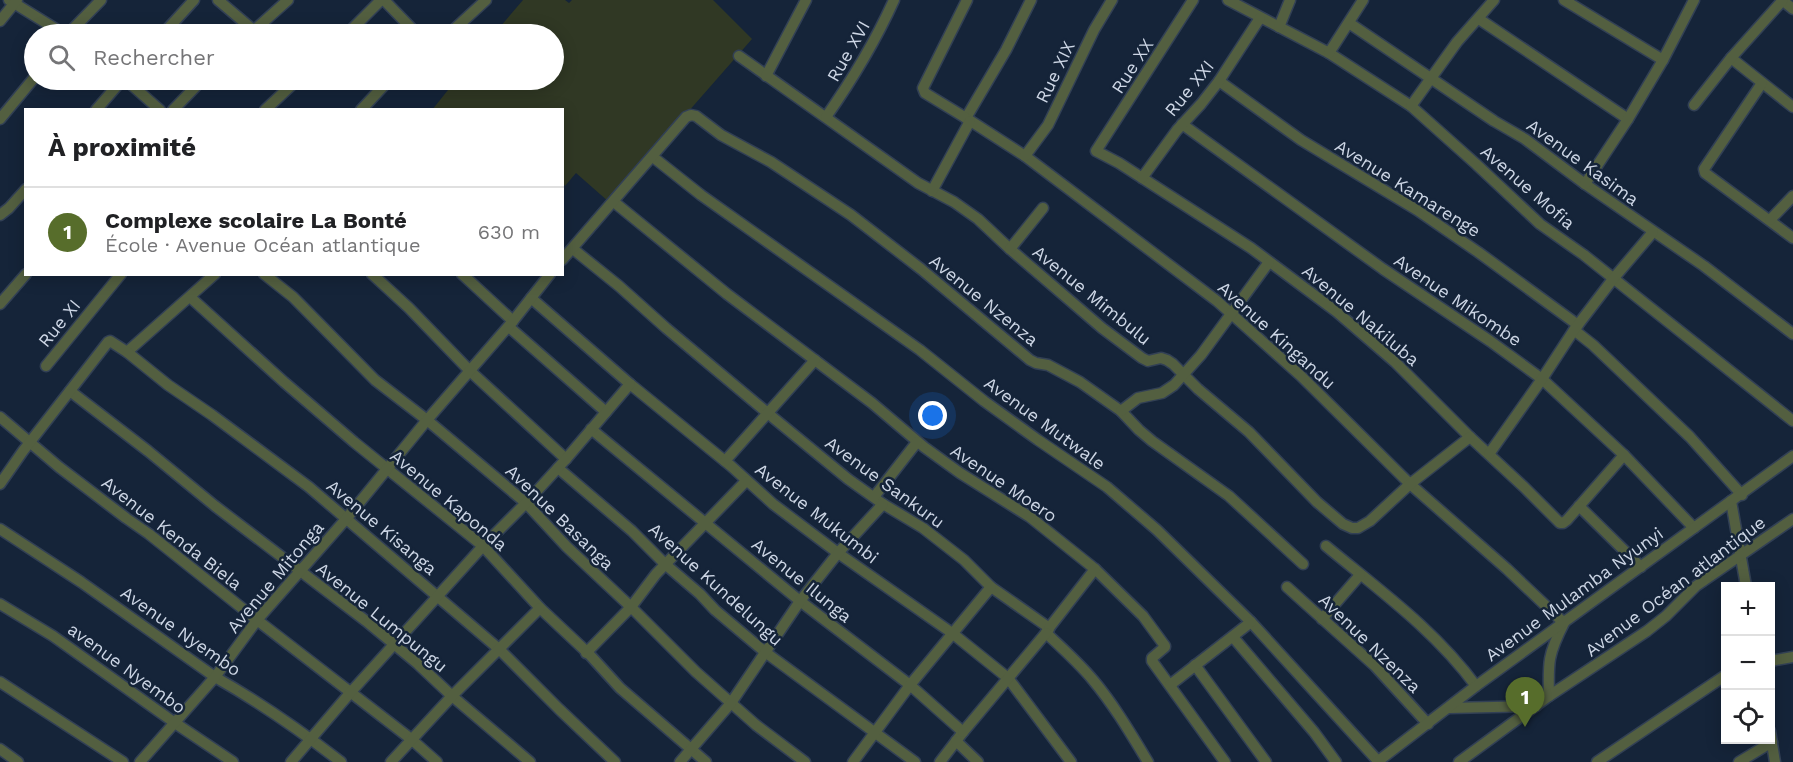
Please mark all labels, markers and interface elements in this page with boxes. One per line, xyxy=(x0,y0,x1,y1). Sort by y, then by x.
street label: Rue XVI xyxy=(822,17,874,85)
search box xyxy=(24,24,564,90)
street label: Rue XX xyxy=(1107,35,1157,97)
street label: Rue XIX xyxy=(1031,37,1079,106)
icon: search xyxy=(45,41,78,74)
text: Rechercher xyxy=(93,45,215,70)
street label: Rue XXI xyxy=(1160,56,1218,120)
street label: Avenue Kasima xyxy=(1523,114,1643,210)
text: À proximité xyxy=(48,132,196,162)
street label: Avenue Kamarenge xyxy=(1331,135,1485,241)
street label: Avenue Mofia xyxy=(1477,140,1579,234)
text: Complexe scolaire La Bonté xyxy=(105,208,407,233)
text: 1 xyxy=(63,220,72,244)
text: 630 m xyxy=(478,220,540,244)
text: École · Avenue Océan atlantique xyxy=(105,233,420,257)
street label: Avenue Mimbulu xyxy=(1029,241,1155,349)
street label: Avenue Mikombe xyxy=(1390,249,1526,351)
street label: Avenue Nzenza xyxy=(925,250,1043,350)
street label: Avenue Nakiluba xyxy=(1298,260,1424,370)
street label: Avenue Kingandu xyxy=(1214,277,1340,393)
street label: Rue XI xyxy=(33,295,85,351)
street label: Avenue Mutwale xyxy=(980,372,1110,474)
your location xyxy=(918,401,947,430)
street label: Avenue Sankuru xyxy=(821,432,949,532)
street label: Avenue Moero xyxy=(947,440,1061,526)
street label: Avenue Kaponda xyxy=(386,445,512,555)
street label: Avenue Mukumbi xyxy=(751,458,883,568)
street label: Avenue Basanga xyxy=(502,460,618,574)
street label: Avenue Kenda Biela xyxy=(98,472,246,594)
street label: Avenue Kisanga xyxy=(323,475,441,579)
street label: Avenue Océan atlantique xyxy=(1581,511,1769,661)
street label: Avenue Mitonga xyxy=(222,517,328,637)
street label: Avenue Kundelungu xyxy=(644,518,788,650)
street label: Avenue Mulamba Nyunyi xyxy=(1481,522,1667,666)
street label: Avenue Ilunga xyxy=(748,533,856,627)
street label: Avenue Lumpungu xyxy=(312,558,452,676)
street label: Avenue Nyembo xyxy=(117,582,245,680)
map controls xyxy=(1721,582,1775,744)
button: + xyxy=(1721,582,1775,636)
street label: Avenue Nzenza xyxy=(1315,589,1425,697)
street label: avenue Nyembo xyxy=(64,618,190,718)
button: − xyxy=(1721,636,1775,690)
pin: 1 xyxy=(1506,678,1544,727)
button: locate xyxy=(1721,690,1775,744)

